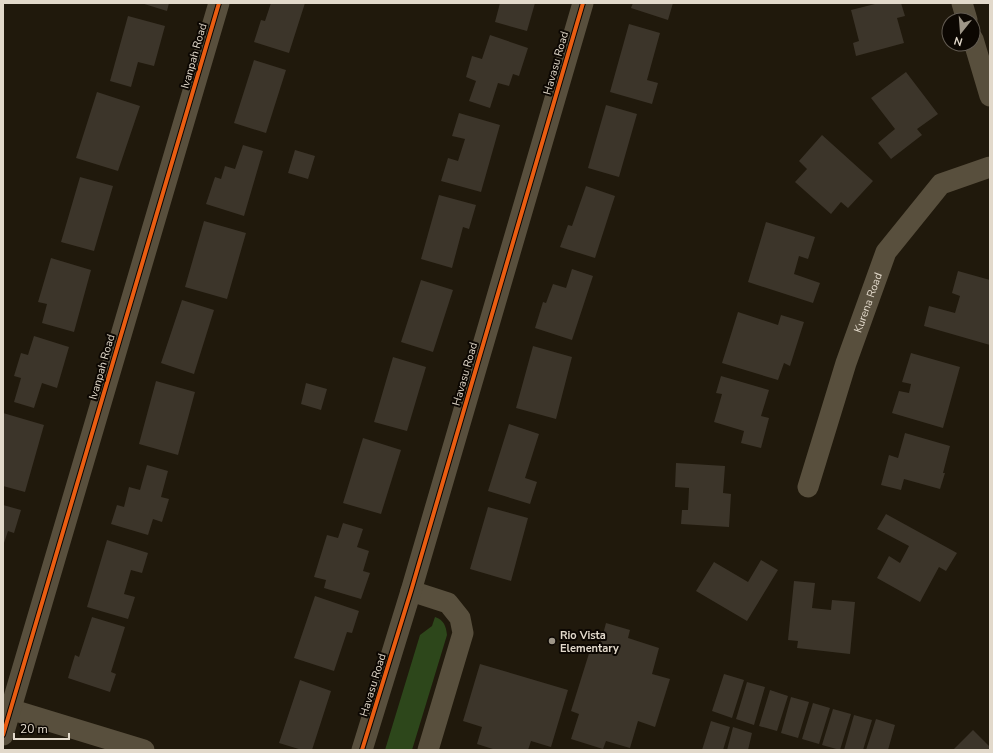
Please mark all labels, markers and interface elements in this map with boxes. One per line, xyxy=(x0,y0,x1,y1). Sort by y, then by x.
north arrow xyxy=(941,12,981,52)
street label: Ivanpah Road xyxy=(178,22,210,90)
street label: Havasu Road xyxy=(540,29,572,97)
text: N xyxy=(952,33,964,49)
street label: Kurena Road xyxy=(850,270,886,335)
street label: Ivanpah Road xyxy=(86,333,118,401)
street label: Havasu Road xyxy=(449,340,481,408)
place label: Rio Vista Elementary xyxy=(560,628,619,656)
marker: Rio Vista Elementary xyxy=(547,636,557,646)
street label: Havasu Road xyxy=(356,652,390,718)
scale bar xyxy=(14,715,69,741)
text: 20 m xyxy=(20,721,48,737)

